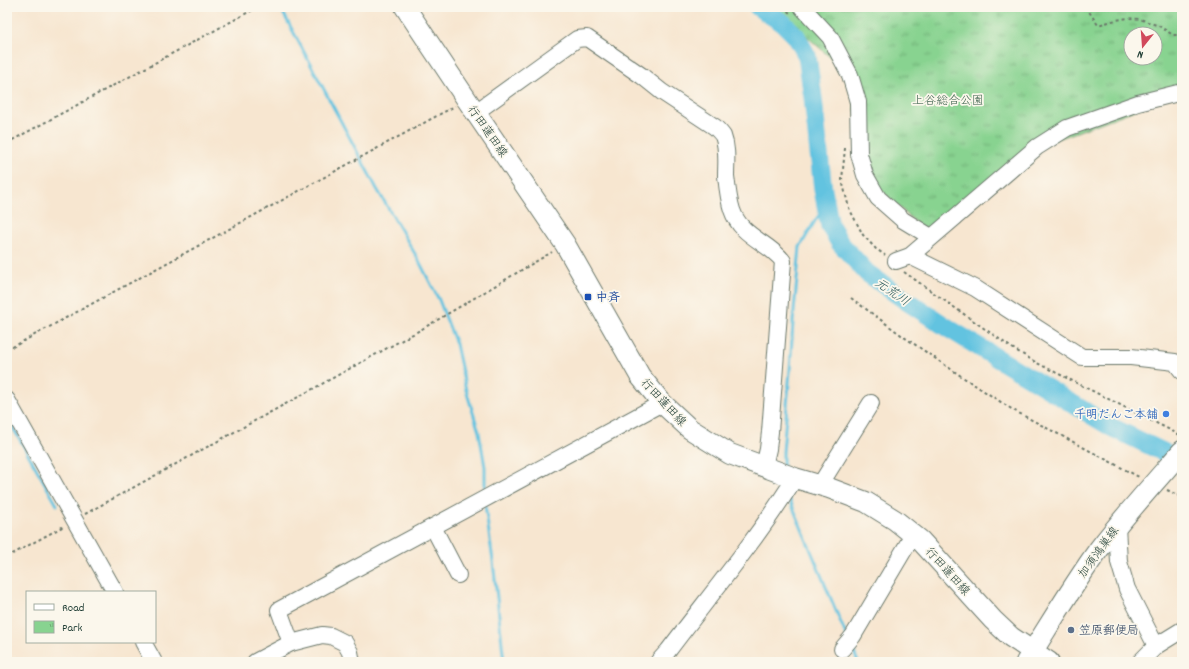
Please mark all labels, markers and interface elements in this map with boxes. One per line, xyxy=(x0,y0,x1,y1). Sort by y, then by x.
north arrow xyxy=(1123,26,1163,66)
text: N xyxy=(1135,45,1146,62)
park label: 上谷総合公園 xyxy=(912,93,984,110)
street label: 行田蓮田線 xyxy=(463,102,511,161)
water label: 元荒川 xyxy=(870,274,913,312)
place label: 中斉 xyxy=(596,290,620,307)
marker: 中斉 xyxy=(583,292,593,302)
street label: 行田蓮田線 xyxy=(636,375,690,431)
place label: 千明だんご本舗 xyxy=(1074,407,1158,424)
marker: 千明だんご本舗 xyxy=(1161,409,1171,419)
street label: 加須鴻巣線 xyxy=(1075,524,1124,582)
street label: 行田蓮田線 xyxy=(920,544,973,600)
legend xyxy=(26,591,156,643)
text: Road xyxy=(62,600,84,617)
text: Park xyxy=(62,620,83,637)
place label: 笠原郵便局 xyxy=(1079,623,1139,640)
marker: 笠原郵便局 xyxy=(1066,625,1076,635)

